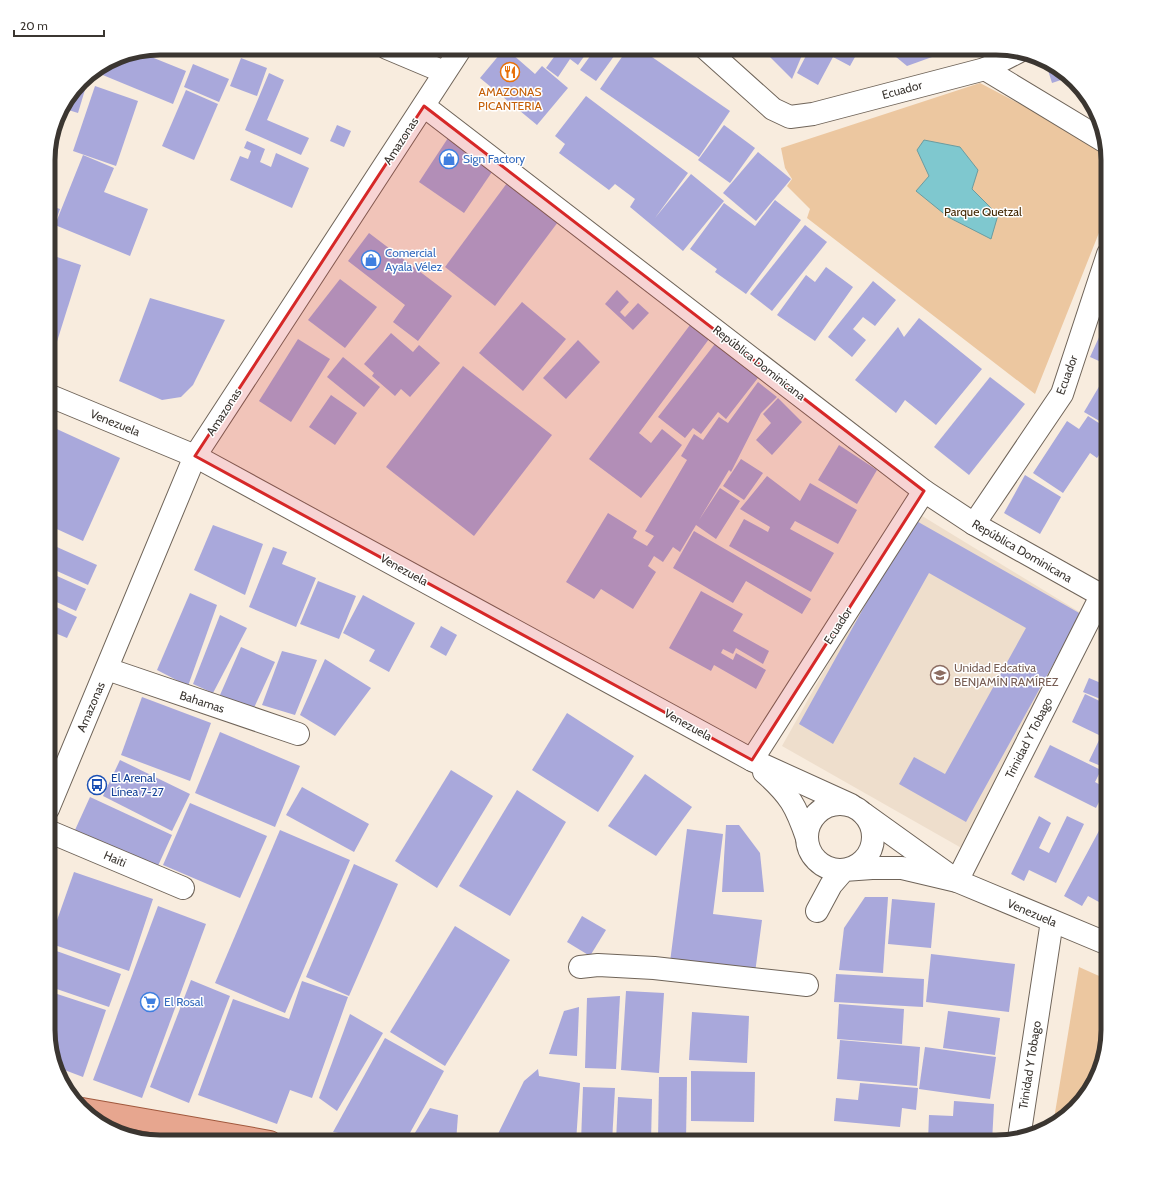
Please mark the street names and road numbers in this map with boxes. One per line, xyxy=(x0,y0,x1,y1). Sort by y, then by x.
street label: Ecuador xyxy=(880,77,924,102)
street label: Amazonas xyxy=(380,114,421,167)
street label: República Dominicana xyxy=(710,322,809,404)
street label: Ecuador xyxy=(1052,353,1081,397)
street label: Amazonas xyxy=(203,385,244,438)
street label: Venezuela xyxy=(88,406,142,439)
street label: República Dominicana xyxy=(969,516,1075,586)
street label: Venezuela xyxy=(378,550,431,589)
street label: Ecuador xyxy=(820,604,855,647)
street label: Amazonas xyxy=(73,679,108,734)
street label: Bahamas xyxy=(178,687,227,716)
street label: Trinidad Y Tobago xyxy=(1002,694,1056,781)
street label: Venezuela xyxy=(662,705,715,744)
street label: Haiti xyxy=(102,847,129,870)
street label: Venezuela xyxy=(1005,895,1059,930)
street label: Trinidad Y Tobago xyxy=(1015,1019,1044,1110)

